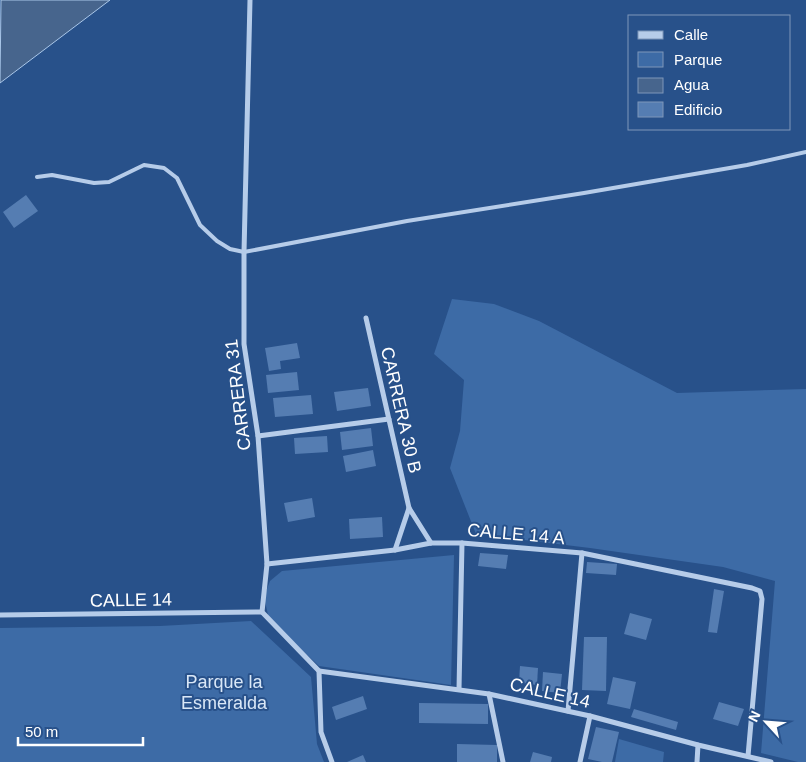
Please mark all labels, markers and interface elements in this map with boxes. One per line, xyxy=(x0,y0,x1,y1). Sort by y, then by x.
legend xyxy=(628,15,791,130)
text: Calle xyxy=(674,26,708,43)
text: Parque xyxy=(674,51,722,68)
text: Agua xyxy=(674,76,710,93)
text: Edificio xyxy=(674,101,722,118)
street label: CARRERA 31 xyxy=(221,338,255,452)
street label: CARRERA 30 B xyxy=(377,345,425,475)
street label: CALLE 14 A xyxy=(466,520,566,548)
street label: CALLE 14 xyxy=(90,589,172,611)
park label: Parque la Esmeralda xyxy=(181,672,268,713)
street label: CALLE 14 xyxy=(508,674,592,712)
north arrow xyxy=(741,697,791,747)
text: N xyxy=(745,708,764,724)
scale bar xyxy=(18,714,142,746)
text: 50 m xyxy=(25,723,58,740)

